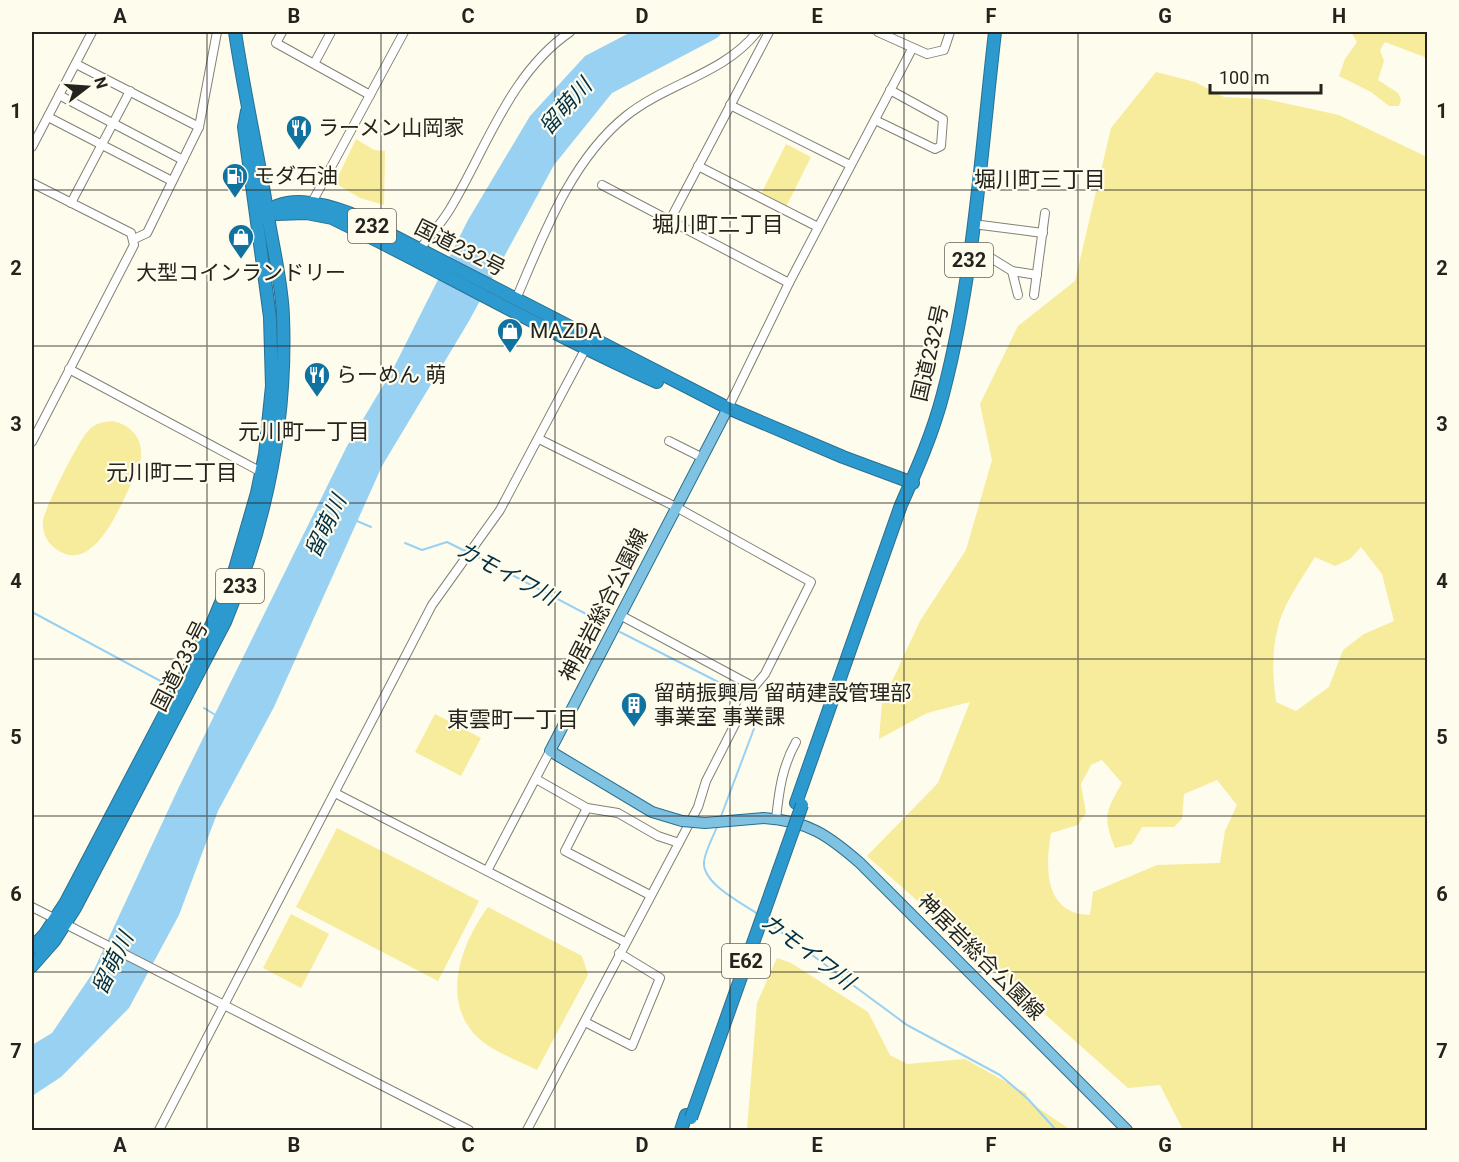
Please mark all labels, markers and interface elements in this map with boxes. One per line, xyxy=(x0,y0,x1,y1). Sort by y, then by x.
text: A xyxy=(113,4,127,28)
text: B xyxy=(288,4,300,28)
text: C xyxy=(461,4,475,28)
text: D xyxy=(636,4,649,28)
text: E xyxy=(811,4,823,28)
text: F xyxy=(986,4,997,28)
text: G xyxy=(1158,4,1172,28)
text: H xyxy=(1332,4,1346,28)
north arrow xyxy=(57,57,117,117)
scale bar xyxy=(1210,57,1321,95)
text: 100 m xyxy=(1219,67,1270,88)
water label: 留萌川 xyxy=(534,72,598,139)
text: N xyxy=(90,75,112,91)
text: 1 xyxy=(10,99,22,123)
text: 1 xyxy=(1436,99,1448,123)
restaurant icon: ラーメン山岡家 xyxy=(284,113,314,151)
place label: ラーメン山岡家 xyxy=(318,116,464,140)
fuel station icon: モダ石油 xyxy=(220,161,250,199)
place label: モダ石油 xyxy=(254,164,338,188)
district label: 堀川町三丁目 xyxy=(974,167,1106,192)
road number: 232 xyxy=(348,209,396,243)
district label: 堀川町二丁目 xyxy=(652,212,784,237)
street label: 国道232号 xyxy=(411,215,509,281)
shop icon: 大型コインランドリー xyxy=(226,222,256,260)
road number: 232 xyxy=(945,243,993,277)
text: 2 xyxy=(10,256,22,280)
text: 2 xyxy=(1436,256,1448,280)
place label: 大型コインランドリー xyxy=(136,261,346,285)
street label: 国道232号 xyxy=(907,302,953,404)
shop icon: MAZDA xyxy=(495,316,525,354)
place label: MAZDA xyxy=(530,319,602,343)
restaurant icon: らーめん 萌 xyxy=(302,360,332,398)
place label: らーめん 萌 xyxy=(336,363,446,387)
text: 3 xyxy=(10,412,22,436)
text: 3 xyxy=(1436,412,1448,436)
district label: 元川町一丁目 xyxy=(238,419,370,444)
district label: 元川町二丁目 xyxy=(106,460,238,485)
water label: 留萌川 xyxy=(300,489,352,561)
street label: 神居岩総合公園線 xyxy=(555,525,653,685)
water label: カモイワ川 xyxy=(452,537,563,611)
text: 4 xyxy=(10,569,22,593)
road number: 233 xyxy=(216,569,264,603)
text: 4 xyxy=(1436,569,1448,593)
street label: 国道233号 xyxy=(147,617,213,715)
place label: 留萌振興局 留萌建設管理部 事業室 事業課 xyxy=(654,681,911,729)
building icon: 留萌振興局 留萌建設管理部 事業室 事業課 xyxy=(619,690,649,728)
district label: 東雲町一丁目 xyxy=(447,707,579,732)
text: 5 xyxy=(10,725,22,749)
text: 5 xyxy=(1436,725,1448,749)
text: 6 xyxy=(10,882,22,906)
text: 6 xyxy=(1436,882,1448,906)
street label: 神居岩総合公園線 xyxy=(913,889,1049,1025)
water label: カモイワ川 xyxy=(756,908,861,996)
water label: 留萌川 xyxy=(87,926,139,998)
road number: E62 xyxy=(722,944,770,978)
text: 7 xyxy=(10,1039,22,1063)
text: 7 xyxy=(1436,1039,1448,1063)
text: A xyxy=(113,1133,127,1157)
text: B xyxy=(288,1133,300,1157)
text: C xyxy=(461,1133,475,1157)
text: D xyxy=(636,1133,649,1157)
text: E xyxy=(811,1133,823,1157)
text: F xyxy=(986,1133,997,1157)
text: G xyxy=(1158,1133,1172,1157)
text: H xyxy=(1332,1133,1346,1157)

